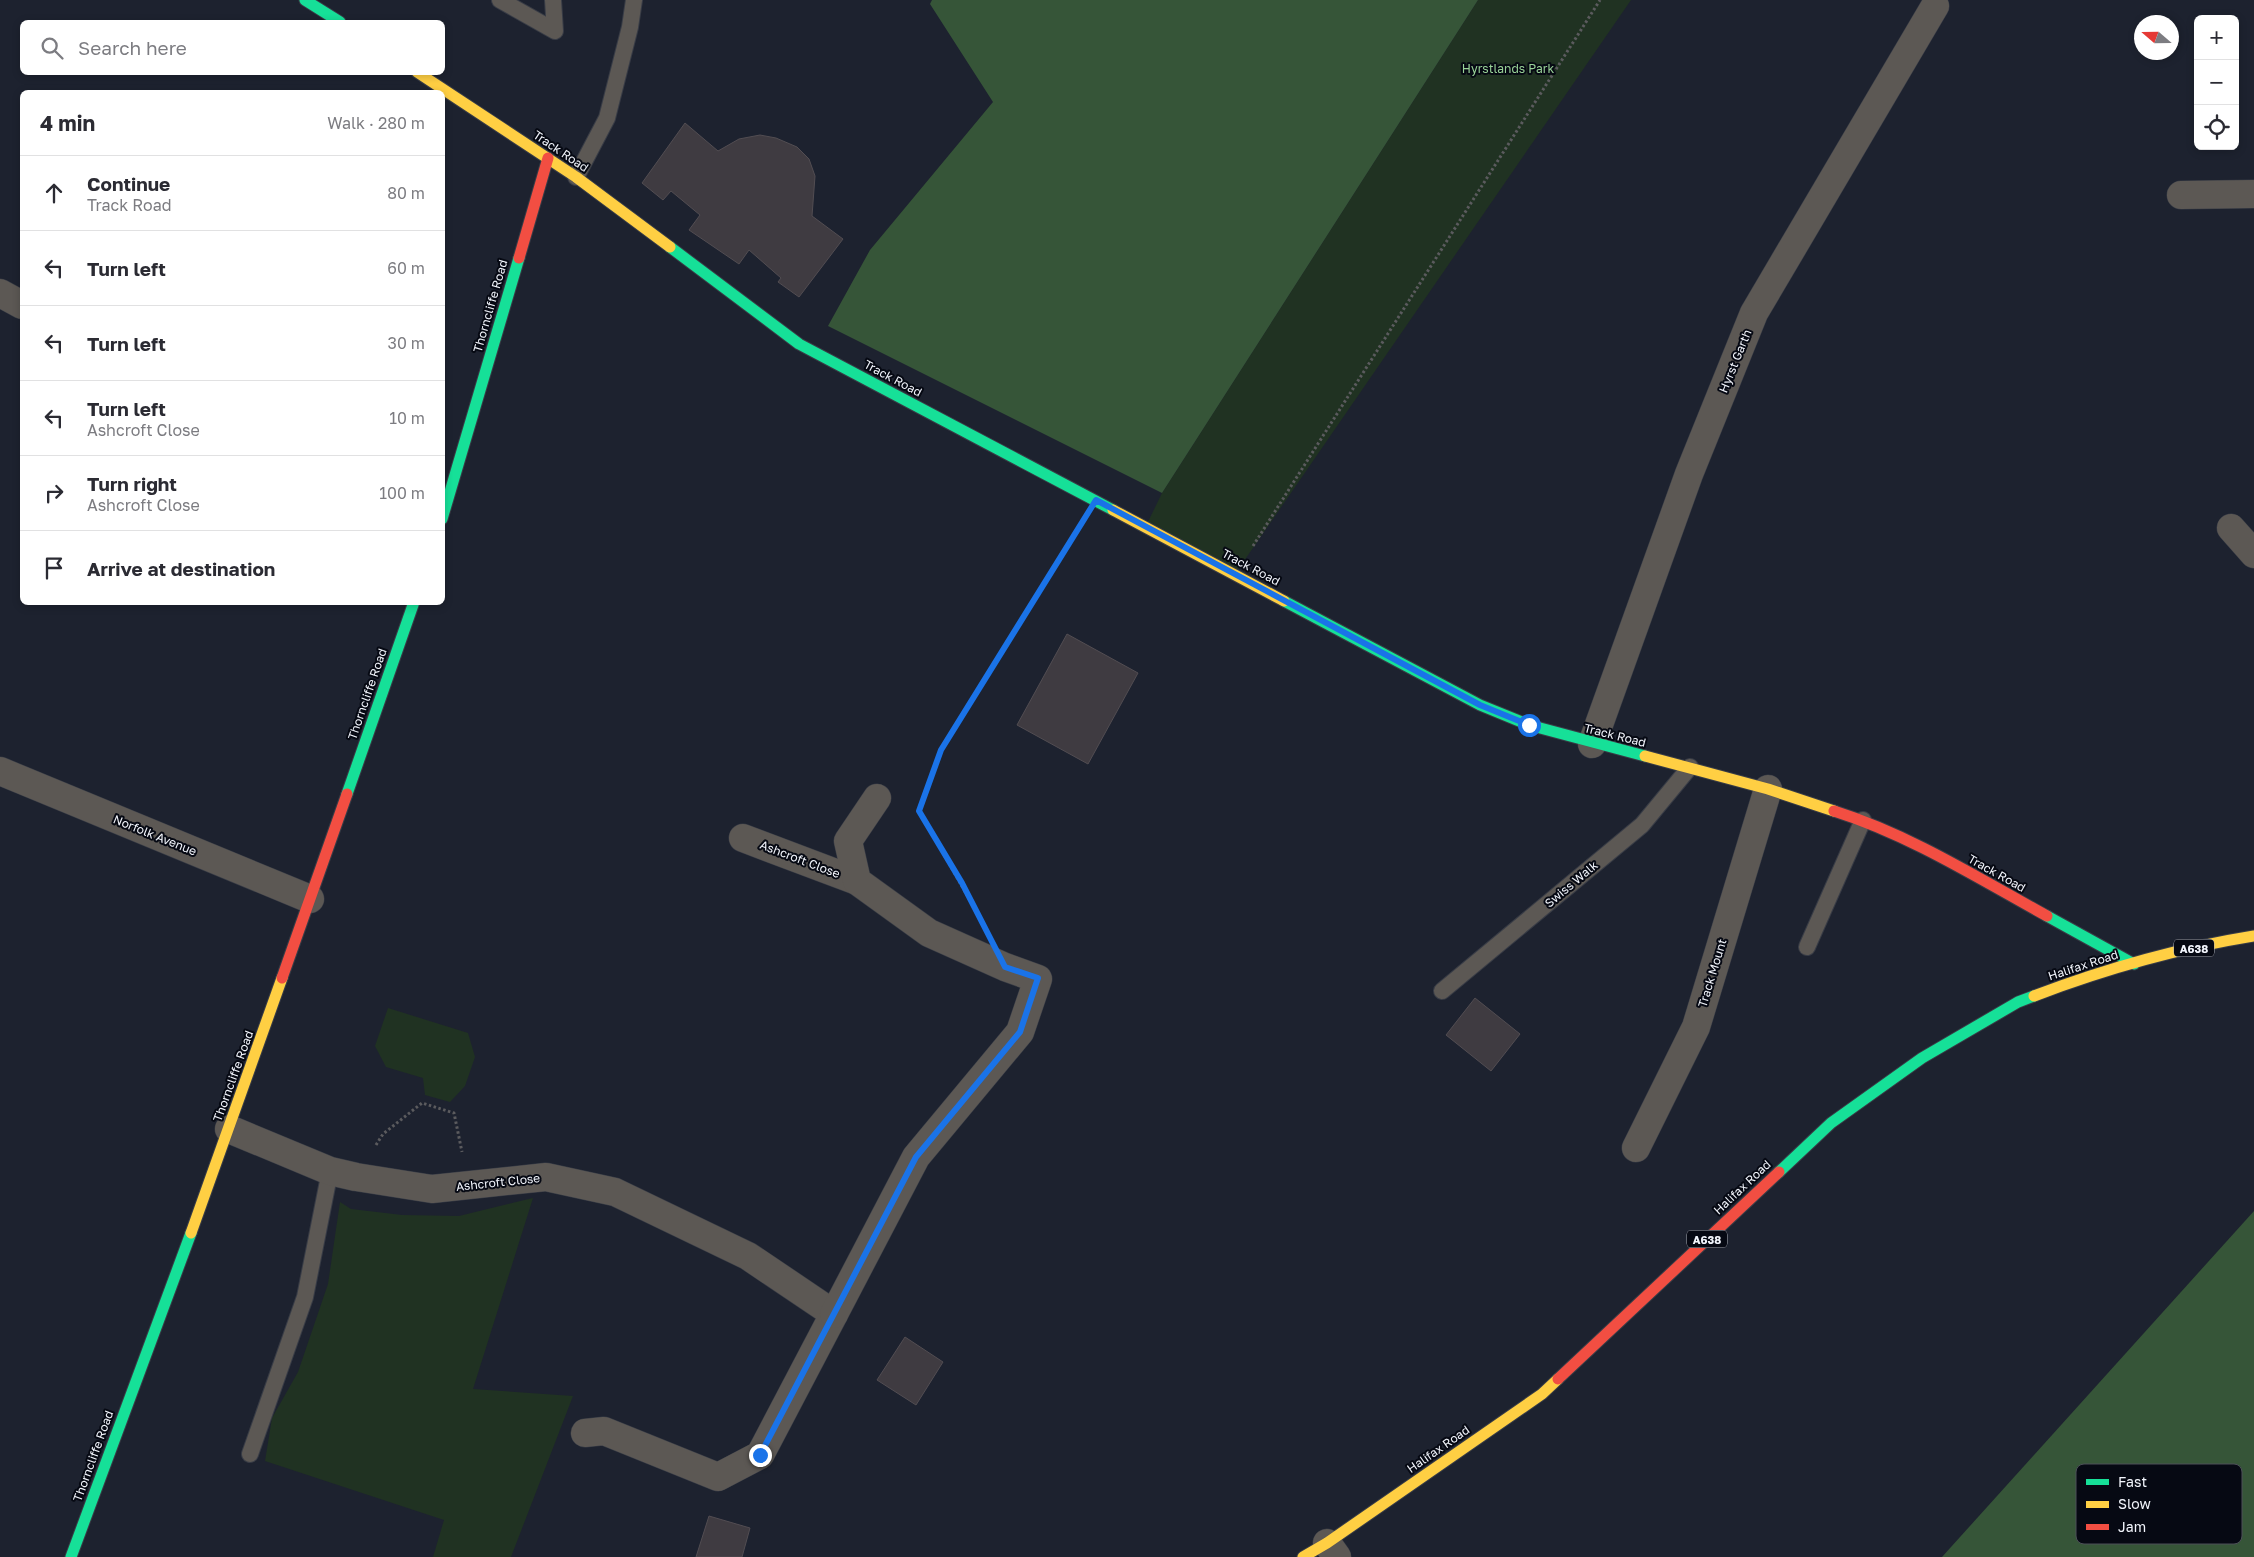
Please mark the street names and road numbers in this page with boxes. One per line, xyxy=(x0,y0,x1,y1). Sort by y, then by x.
street label: Track Road xyxy=(531,127,591,175)
street label: Thorncliffe Road xyxy=(470,258,510,354)
street label: Hyrst Garth xyxy=(1715,327,1755,395)
street label: Track Road xyxy=(861,356,925,400)
street label: Track Road xyxy=(1219,545,1283,589)
street label: Thorncliffe Road xyxy=(344,646,390,742)
street label: Track Road xyxy=(1582,720,1648,750)
street label: Norfolk Avenue xyxy=(111,811,199,859)
street label: Ashcroft Close xyxy=(758,837,842,881)
street label: Track Road xyxy=(1966,851,2028,895)
street label: Swiss Walk xyxy=(1541,857,1601,911)
street label: Track Mount xyxy=(1694,937,1730,1009)
road number: A638 xyxy=(2174,940,2214,956)
street label: Halifax Road xyxy=(2046,947,2120,983)
street label: Thorncliffe Road xyxy=(210,1028,256,1124)
street label: Halifax Road xyxy=(1710,1157,1774,1217)
street label: Ashcroft Close xyxy=(455,1170,541,1194)
road number: A638 xyxy=(1687,1230,1727,1248)
street label: Thorncliffe Road xyxy=(70,1408,116,1504)
street label: Halifax Road xyxy=(1404,1422,1472,1476)

